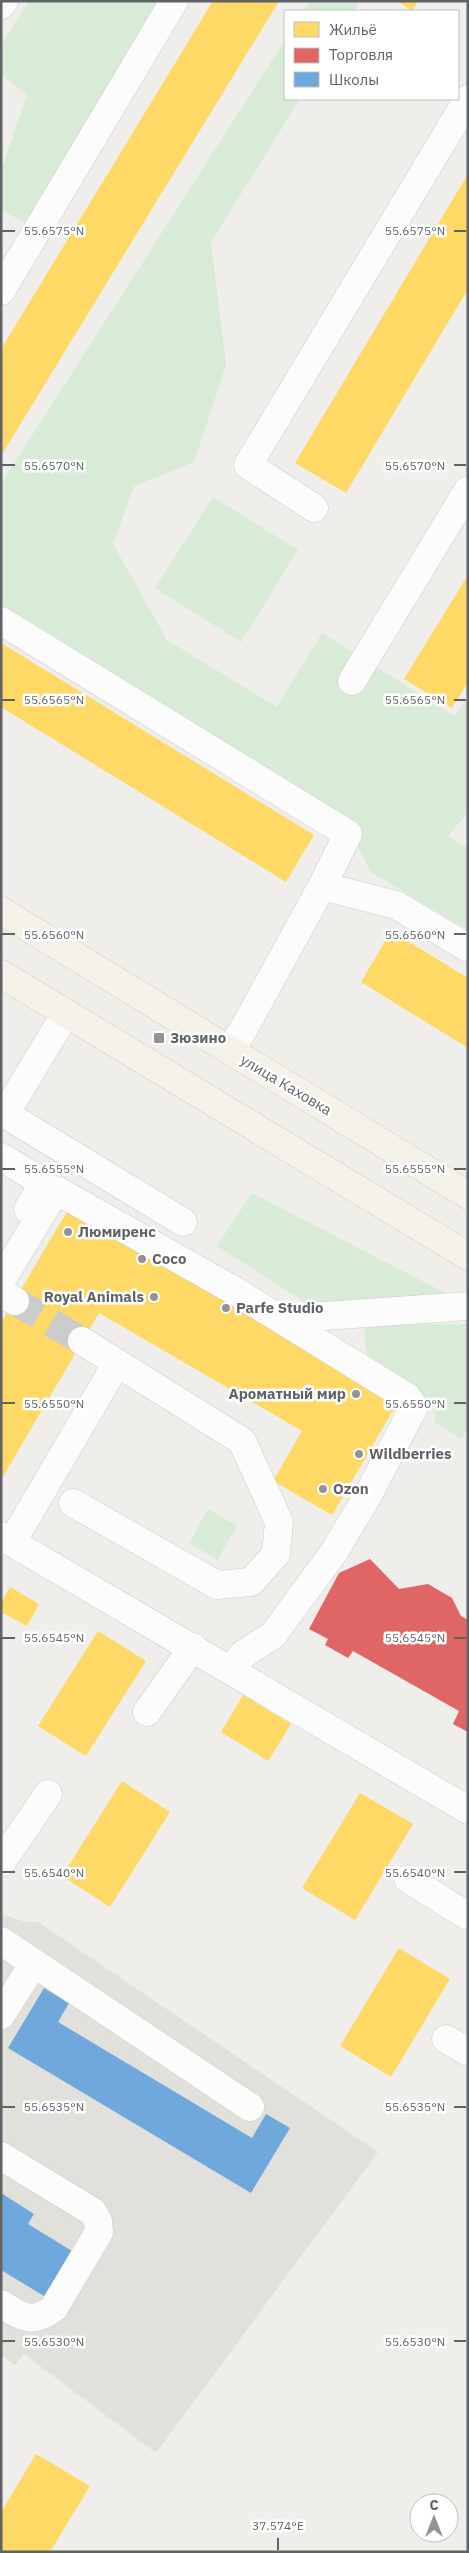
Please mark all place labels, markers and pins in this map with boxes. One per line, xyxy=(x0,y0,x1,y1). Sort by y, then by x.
place label: Зюзино xyxy=(170,1028,226,1047)
marker: Зюзино xyxy=(152,1031,166,1045)
place label: Люмиренс xyxy=(78,1222,156,1241)
marker: Люмиренс xyxy=(62,1226,74,1238)
place label: Coco xyxy=(152,1249,186,1268)
marker: Coco xyxy=(136,1253,148,1265)
place label: Royal Animals xyxy=(44,1287,144,1306)
marker: Royal Animals xyxy=(148,1291,160,1303)
place label: Parfe Studio xyxy=(236,1298,324,1317)
marker: Parfe Studio xyxy=(220,1302,232,1314)
place label: Ароматный мир xyxy=(228,1384,346,1403)
marker: Ароматный мир xyxy=(350,1388,362,1400)
place label: Wildberries xyxy=(369,1444,452,1463)
marker: Wildberries xyxy=(353,1448,365,1460)
place label: Ozon xyxy=(333,1479,369,1498)
marker: Ozon xyxy=(317,1483,329,1495)

